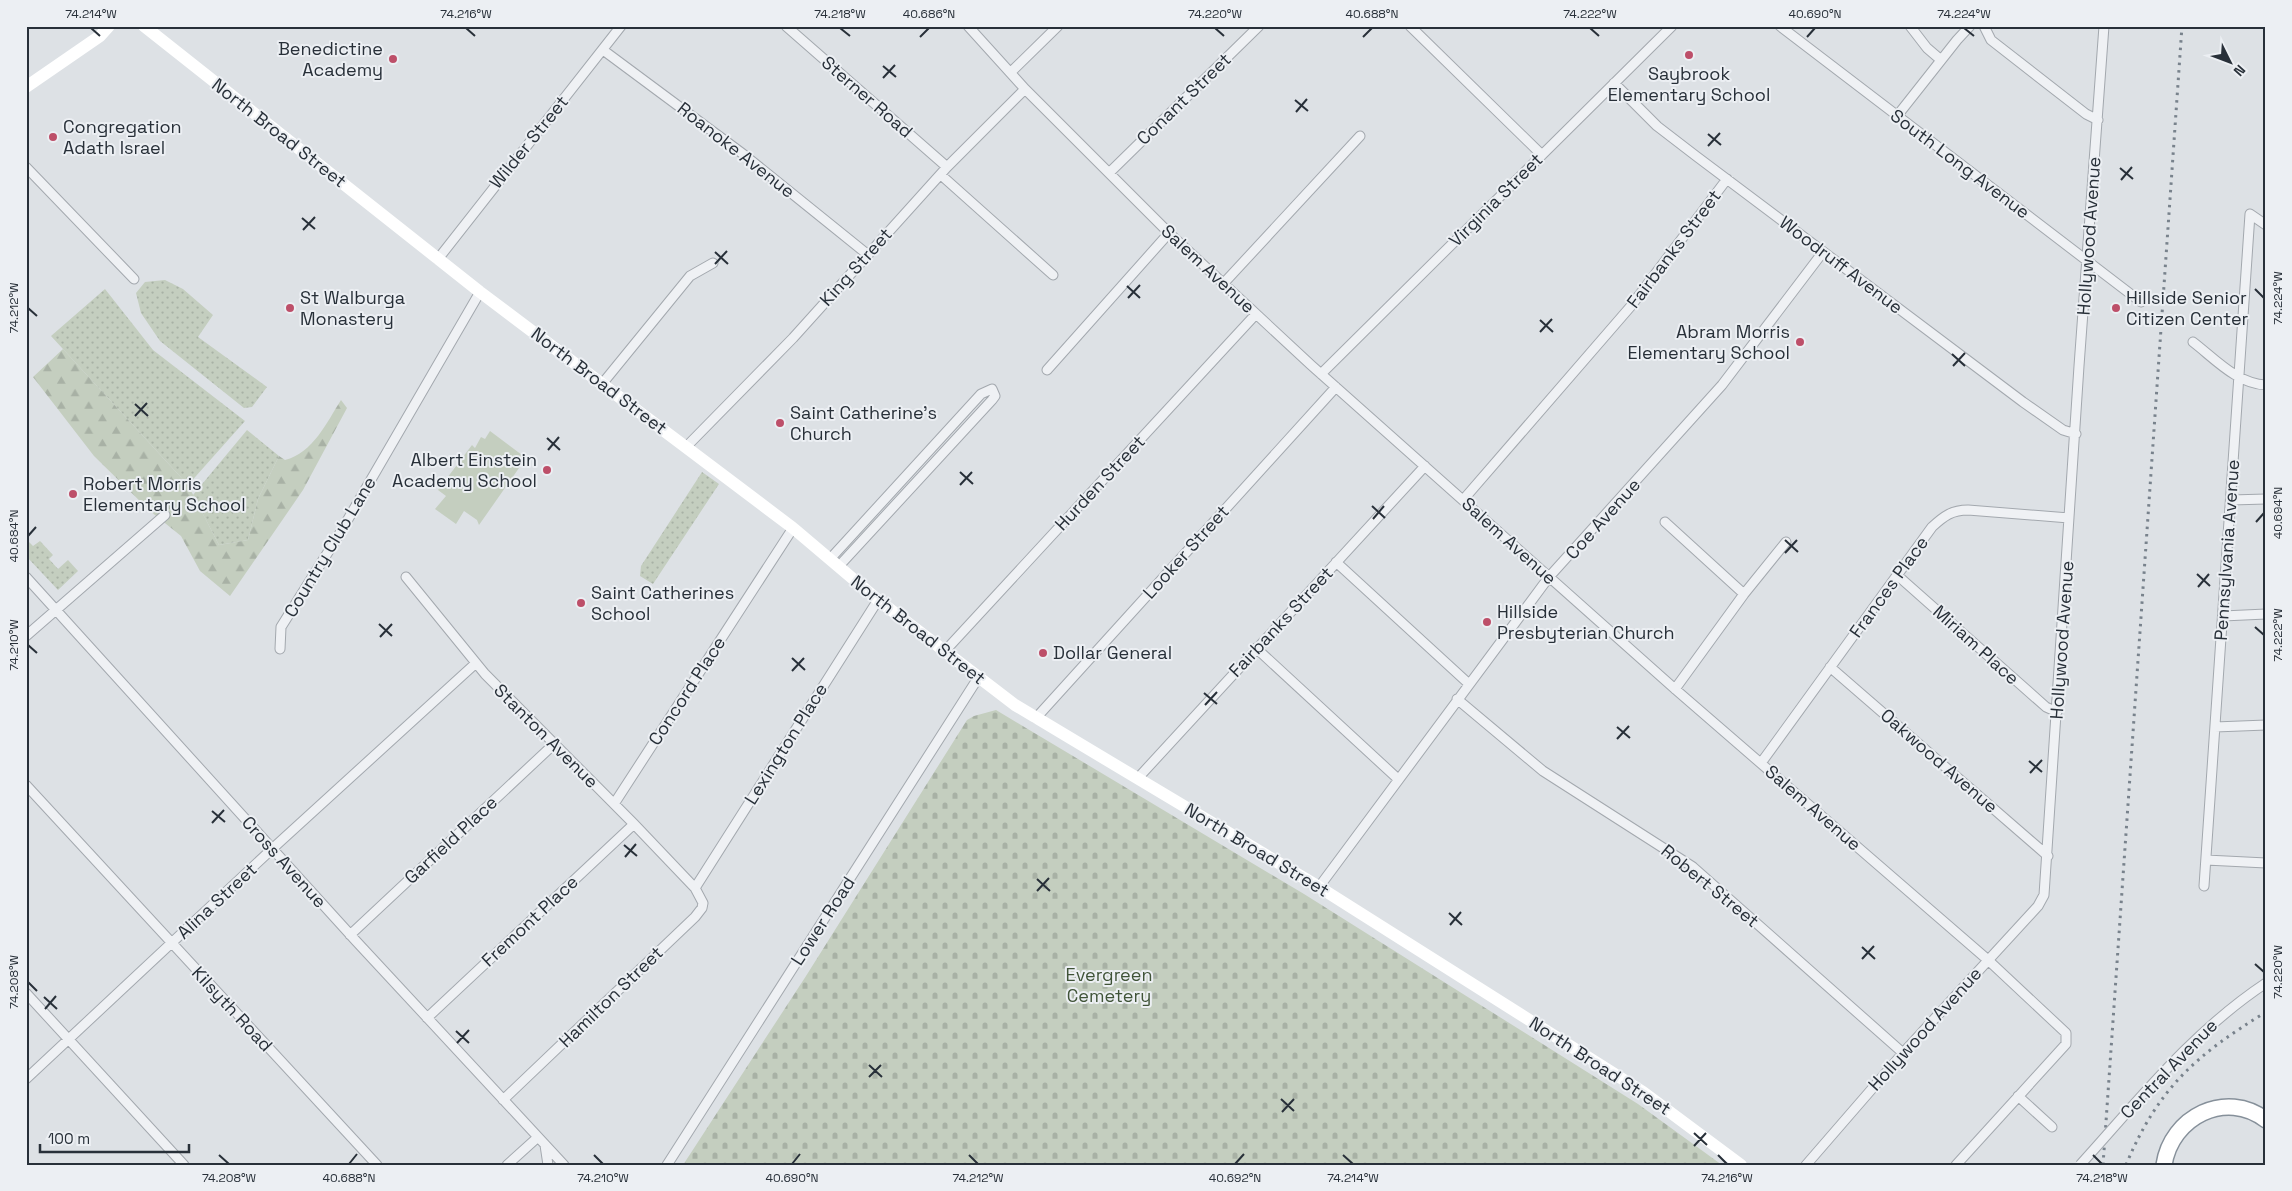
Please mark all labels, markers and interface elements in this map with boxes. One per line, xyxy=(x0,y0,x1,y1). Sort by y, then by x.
text: 74.214°W xyxy=(65,6,117,22)
text: 74.216°W xyxy=(440,6,492,22)
text: 74.218°W xyxy=(814,6,866,22)
text: 40.686°N xyxy=(903,6,955,22)
text: 74.220°W xyxy=(1188,6,1242,22)
text: 40.688°N xyxy=(1346,6,1398,22)
text: 74.222°W xyxy=(1563,6,1617,22)
text: 40.690°N xyxy=(1789,6,1841,22)
text: 74.224°W xyxy=(1937,6,1991,22)
place label: Benedictine Academy xyxy=(278,37,383,81)
north arrow xyxy=(2204,38,2254,88)
street label: Conant Street xyxy=(1132,48,1236,150)
marker: Saybrook Elementary School xyxy=(1683,49,1695,61)
street label: Sterner Road xyxy=(817,51,918,143)
marker: Benedictine Academy xyxy=(387,53,399,65)
text: N xyxy=(2230,61,2249,80)
place label: Saybrook Elementary School xyxy=(1608,62,1770,106)
street label: North Broad Street xyxy=(207,73,351,192)
street label: Wilder Street xyxy=(484,90,573,193)
street label: Roanoke Avenue xyxy=(673,97,800,203)
street label: South Long Avenue xyxy=(1886,104,2035,224)
place label: Congregation Adath Israel xyxy=(63,115,182,159)
marker: Congregation Adath Israel xyxy=(47,131,59,143)
street label: Virginia Street xyxy=(1444,148,1547,251)
street label: Hollywood Avenue xyxy=(2071,156,2106,316)
street label: Fairbanks Street xyxy=(1621,185,1726,313)
street label: Woodruff Avenue xyxy=(1775,211,1908,319)
street label: Salem Avenue xyxy=(1157,219,1260,318)
street label: King Street xyxy=(814,223,897,311)
text: 74.224°W xyxy=(2270,271,2286,325)
text: 74.212°W xyxy=(6,282,22,334)
place label: St Walburga Monastery xyxy=(300,286,405,330)
place label: Hillside Senior Citizen Center xyxy=(2126,286,2249,330)
marker: St Walburga Monastery xyxy=(284,302,296,314)
marker: Hillside Senior Citizen Center xyxy=(2110,302,2122,314)
place label: Abram Morris Elementary School xyxy=(1627,320,1790,364)
street label: North Broad Street xyxy=(527,322,672,439)
marker: Abram Morris Elementary School xyxy=(1794,336,1806,348)
place label: Saint Catherine's Church xyxy=(790,401,937,445)
marker: Saint Catherine's Church xyxy=(774,417,786,429)
street label: Hurden Street xyxy=(1050,430,1150,535)
place label: Albert Einstein Academy School xyxy=(392,448,537,492)
street label: Pennsylvania Avenue xyxy=(2209,459,2244,641)
marker: Albert Einstein Academy School xyxy=(541,464,553,476)
place label: Robert Morris Elementary School xyxy=(83,472,246,516)
street label: Country Club Lane xyxy=(278,472,381,621)
street label: Coe Avenue xyxy=(1560,473,1645,564)
text: 40.694°N xyxy=(2270,487,2286,539)
marker: Robert Morris Elementary School xyxy=(67,488,79,500)
street label: Salem Avenue xyxy=(1457,492,1562,589)
street label: Looker Street xyxy=(1138,500,1234,603)
text: 40.684°N xyxy=(6,510,22,562)
street label: Frances Place xyxy=(1844,531,1933,642)
street label: Hollywood Avenue xyxy=(2044,560,2079,720)
street label: Fairbanks Street xyxy=(1224,562,1338,682)
street label: North Broad Street xyxy=(846,570,990,689)
place label: Saint Catherines School xyxy=(591,581,734,625)
marker: Saint Catherines School xyxy=(575,597,587,609)
place label: Hillside Presbyterian Church xyxy=(1497,600,1675,644)
street label: Miriam Place xyxy=(1928,600,2024,689)
text: 74.222°W xyxy=(2270,608,2286,662)
marker: Hillside Presbyterian Church xyxy=(1481,616,1493,628)
text: 74.210°W xyxy=(6,619,22,671)
street label: Concord Place xyxy=(643,632,730,749)
place label: Dollar General xyxy=(1053,641,1172,664)
marker: Dollar General xyxy=(1037,647,1049,659)
street label: Stanton Avenue xyxy=(489,679,603,793)
street label: Lexington Place xyxy=(739,679,832,809)
street label: Oakwood Avenue xyxy=(1876,703,2003,818)
street label: Salem Avenue xyxy=(1761,760,1866,856)
street label: Garfield Place xyxy=(399,791,502,889)
street label: North Broad Street xyxy=(1181,797,1334,902)
street label: Cross Avenue xyxy=(237,811,332,912)
street label: Robert Street xyxy=(1657,839,1764,932)
street label: Alina Street xyxy=(172,858,262,944)
street label: Fremont Place xyxy=(477,870,583,971)
street label: Lower Road xyxy=(785,872,860,969)
street label: Hamilton Street xyxy=(554,941,668,1052)
text: 74.220°W xyxy=(2270,945,2286,999)
text: 74.208°W xyxy=(6,954,22,1009)
street label: Kilsyth Road xyxy=(187,961,278,1056)
street label: Hollywood Avenue xyxy=(1863,962,1986,1095)
park label: Evergreen Cemetery xyxy=(1066,963,1152,1007)
street label: North Broad Street xyxy=(1525,1011,1676,1120)
street label: Central Avenue xyxy=(2115,1014,2222,1124)
scale bar xyxy=(40,1121,189,1153)
text: 100 m xyxy=(48,1129,90,1148)
text: 74.208°W xyxy=(202,1170,257,1186)
text: 40.688°N xyxy=(323,1170,375,1186)
text: 74.210°W xyxy=(577,1170,629,1186)
text: 40.690°N xyxy=(766,1170,818,1186)
text: 74.212°W xyxy=(952,1170,1004,1186)
text: 40.692°N xyxy=(1209,1170,1261,1186)
text: 74.214°W xyxy=(1327,1170,1379,1186)
text: 74.216°W xyxy=(1701,1170,1753,1186)
text: 74.218°W xyxy=(2076,1170,2128,1186)

